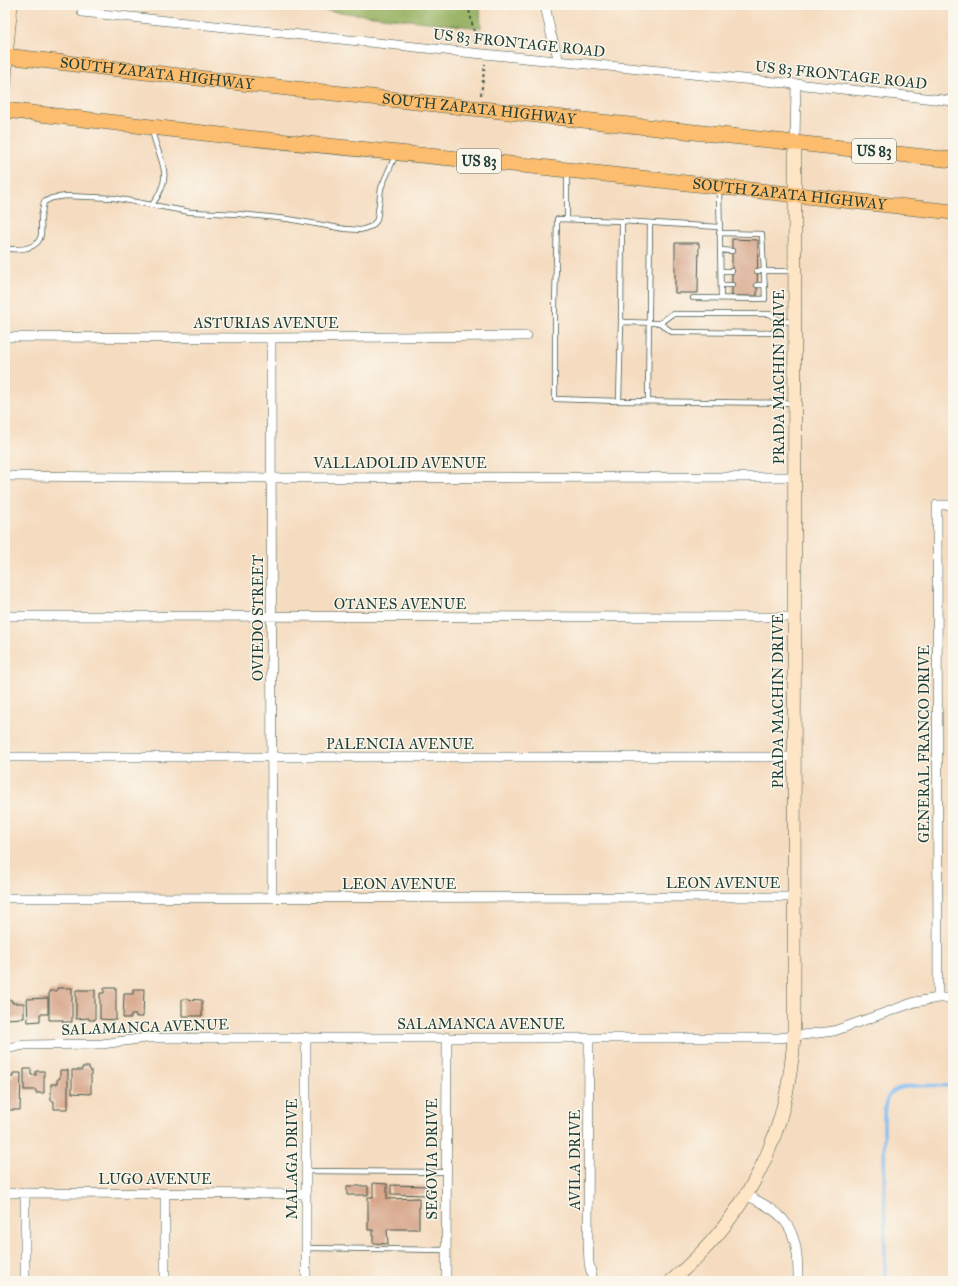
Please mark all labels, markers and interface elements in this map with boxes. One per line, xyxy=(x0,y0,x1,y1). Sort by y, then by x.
street label: US 83 FRONTAGE ROAD xyxy=(432,25,606,61)
street label: SOUTH ZAPATA HIGHWAY xyxy=(59,53,255,93)
street label: US 83 FRONTAGE ROAD xyxy=(754,57,928,93)
street label: SOUTH ZAPATA HIGHWAY xyxy=(381,89,577,128)
road number: US 83 xyxy=(852,139,896,163)
road number: US 83 xyxy=(457,149,501,173)
street label: SOUTH ZAPATA HIGHWAY xyxy=(692,175,888,214)
street label: PRADA MACHIN DRIVE xyxy=(770,289,788,464)
street label: ASTURIAS AVENUE xyxy=(192,314,339,332)
street label: VALLADOLID AVENUE xyxy=(312,454,487,472)
street label: OVIEDO STREET xyxy=(249,555,267,681)
street label: OTANES AVENUE xyxy=(334,595,466,613)
street label: PRADA MACHIN DRIVE xyxy=(769,613,787,788)
street label: GENERAL FRANCO DRIVE xyxy=(915,645,933,843)
street label: PALENCIA AVENUE xyxy=(326,735,474,753)
street label: LEON AVENUE xyxy=(666,874,780,892)
street label: LEON AVENUE xyxy=(342,875,456,893)
street label: SALAMANCA AVENUE xyxy=(61,1015,229,1039)
street label: SALAMANCA AVENUE xyxy=(397,1015,565,1033)
street label: MALAGA DRIVE xyxy=(283,1098,301,1219)
street label: SEGOVIA DRIVE xyxy=(423,1098,441,1220)
street label: AVILA DRIVE xyxy=(566,1109,584,1211)
street label: LUGO AVENUE xyxy=(98,1170,212,1188)

